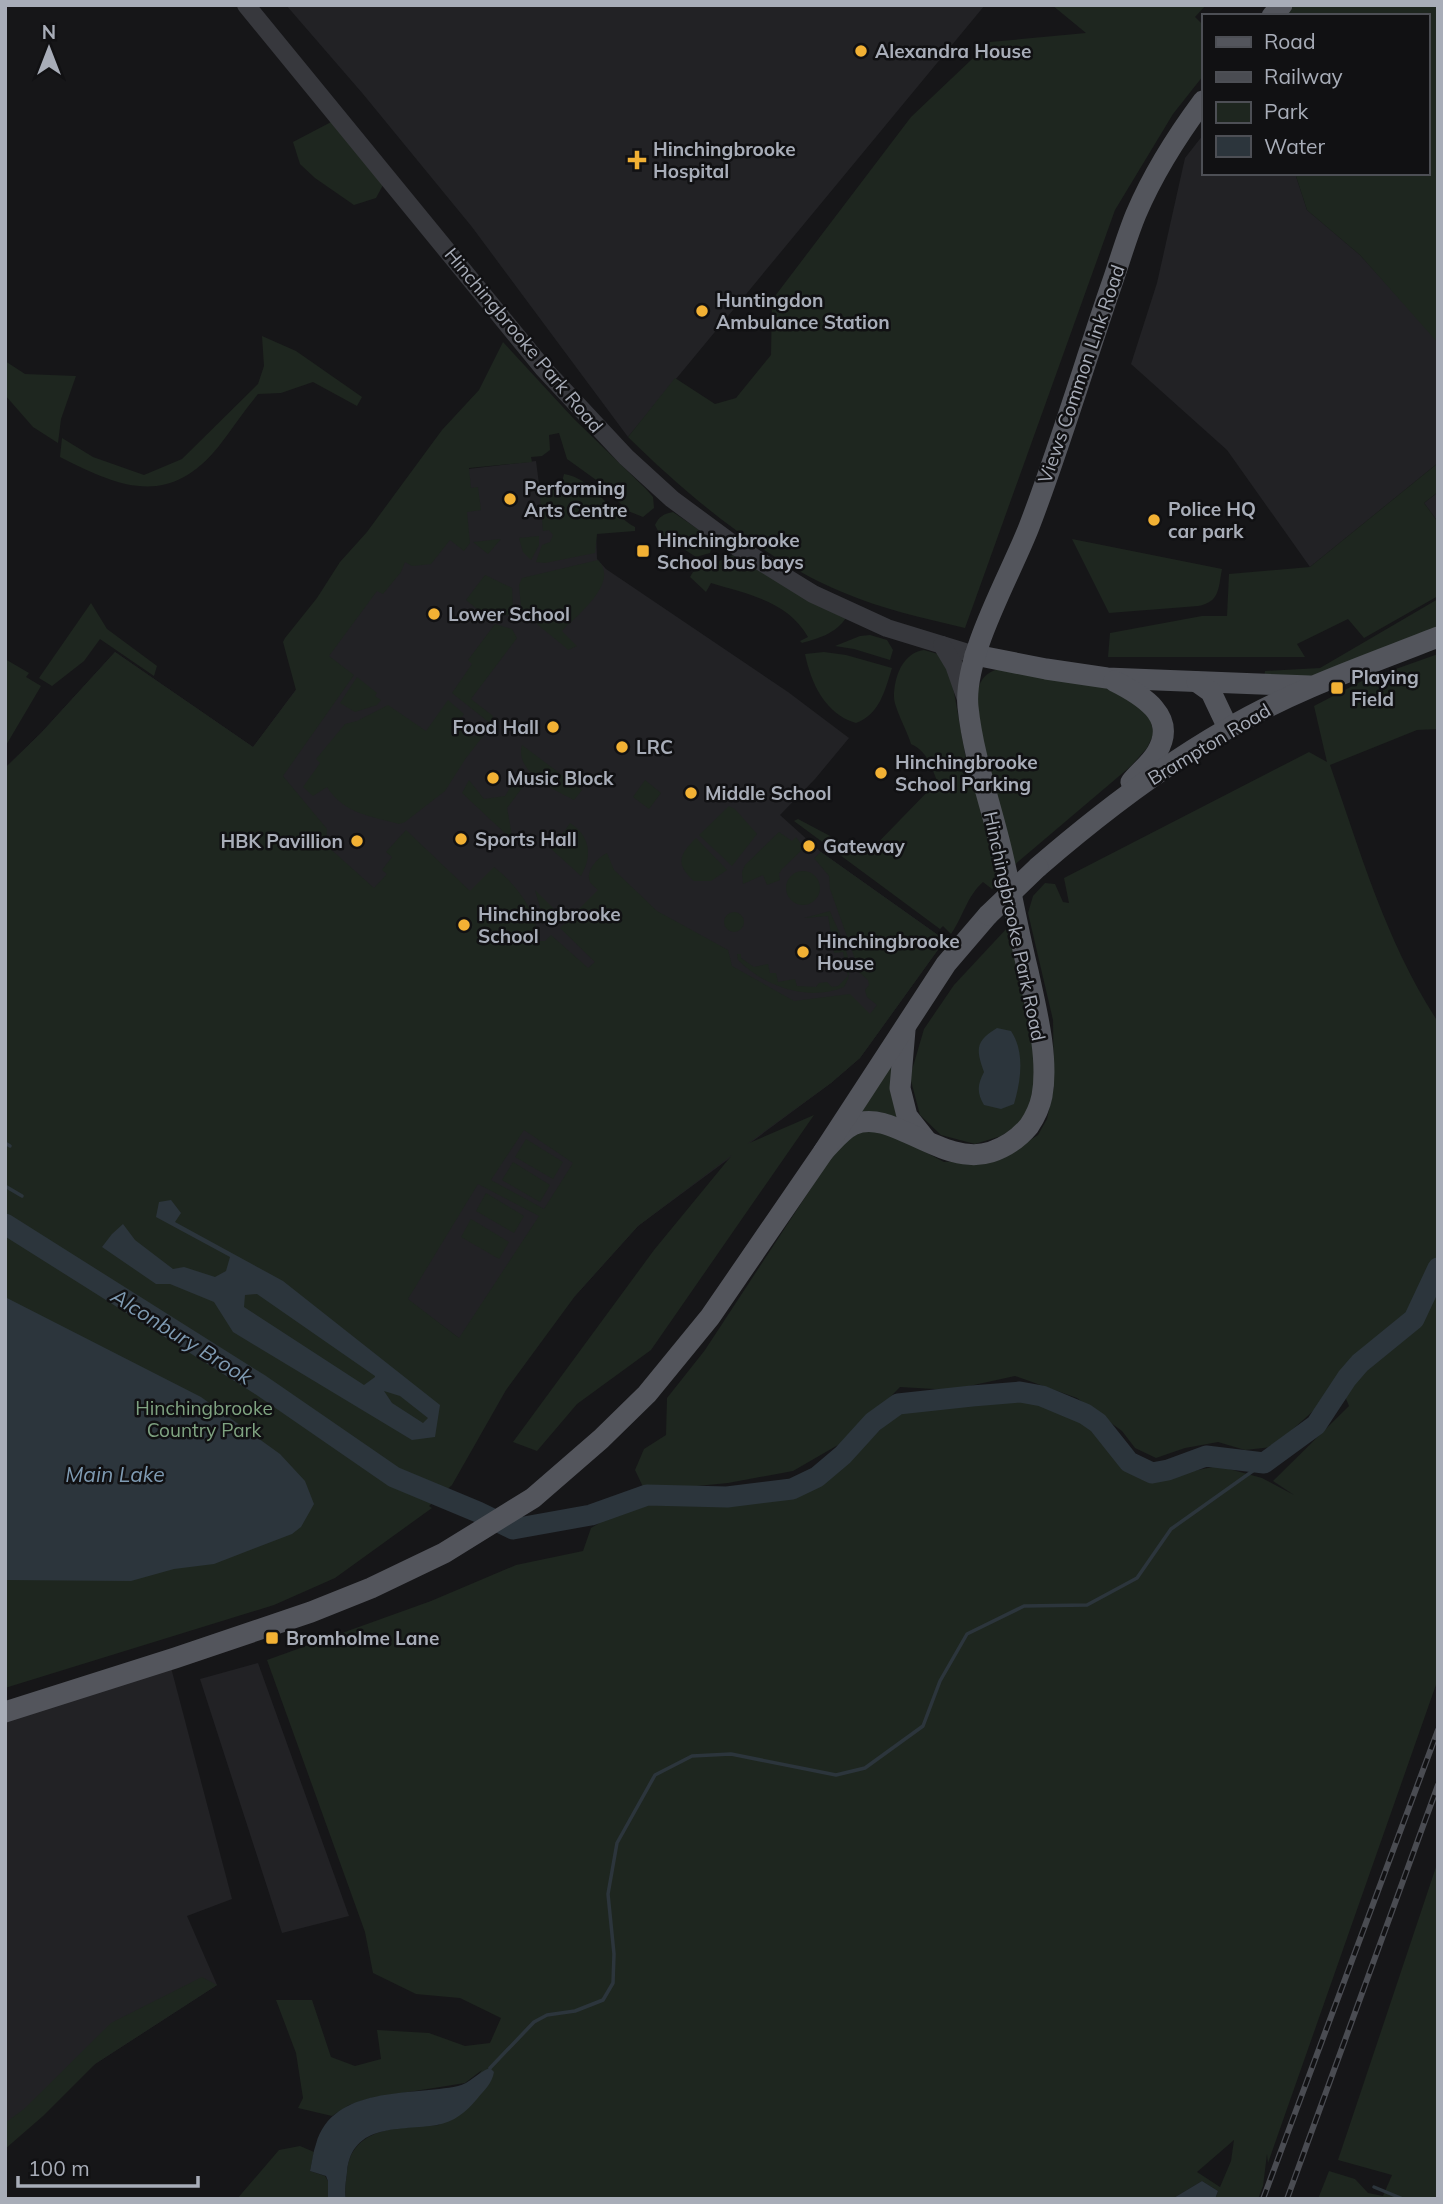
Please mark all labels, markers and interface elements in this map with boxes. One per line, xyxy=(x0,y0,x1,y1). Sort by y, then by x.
north arrow xyxy=(14,14,84,84)
legend xyxy=(1202,14,1429,175)
text: N xyxy=(42,20,56,44)
text: Road xyxy=(1264,28,1315,54)
place label: Alexandra House xyxy=(875,39,1032,63)
marker: Alexandra House xyxy=(853,43,869,59)
text: Railway xyxy=(1264,63,1343,89)
text: Park xyxy=(1264,98,1308,124)
text: Water xyxy=(1264,133,1325,159)
place label: Hinchingbrooke Hospital xyxy=(653,137,796,183)
marker: Hinchingbrooke Hospital xyxy=(627,150,647,170)
street label: Hinchingbrooke Park Road xyxy=(440,243,608,437)
street label: Views Common Link Road xyxy=(1032,262,1130,486)
place label: Huntingdon Ambulance Station xyxy=(716,288,890,334)
marker: Huntingdon Ambulance Station xyxy=(694,303,710,319)
place label: Performing Arts Centre xyxy=(524,476,627,522)
marker: Performing Arts Centre xyxy=(502,491,518,507)
place label: Police HQ car park xyxy=(1168,497,1256,543)
marker: Police HQ car park xyxy=(1146,512,1162,528)
place label: Hinchingbrooke School bus bays xyxy=(657,528,804,574)
marker: Hinchingbrooke School bus bays xyxy=(635,543,651,559)
place label: Lower School xyxy=(448,602,570,626)
marker: Lower School xyxy=(426,606,442,622)
place label: Playing Field xyxy=(1351,665,1419,711)
marker: Playing Field xyxy=(1329,680,1345,696)
street label: Brampton Road xyxy=(1143,698,1275,790)
place label: Food Hall xyxy=(453,715,539,739)
marker: Food Hall xyxy=(545,719,561,735)
place label: LRC xyxy=(636,735,673,759)
marker: LRC xyxy=(614,739,630,755)
place label: Hinchingbrooke School Parking xyxy=(895,750,1038,796)
marker: Hinchingbrooke School Parking xyxy=(873,765,889,781)
place label: Music Block xyxy=(507,766,614,790)
marker: Music Block xyxy=(485,770,501,786)
place label: Middle School xyxy=(705,781,831,805)
marker: Middle School xyxy=(683,785,699,801)
street label: Hinchingbrooke Park Road xyxy=(979,809,1051,1043)
place label: Sports Hall xyxy=(475,827,577,851)
place label: HBK Pavillion xyxy=(221,829,343,853)
marker: Sports Hall xyxy=(453,831,469,847)
marker: HBK Pavillion xyxy=(349,833,365,849)
place label: Gateway xyxy=(823,834,905,858)
marker: Gateway xyxy=(801,838,817,854)
place label: Hinchingbrooke School xyxy=(478,902,621,948)
marker: Hinchingbrooke School xyxy=(456,917,472,933)
place label: Hinchingbrooke House xyxy=(817,929,960,975)
marker: Hinchingbrooke House xyxy=(795,944,811,960)
water label: Alconbury Brook xyxy=(106,1282,258,1390)
park label: Hinchingbrooke Country Park xyxy=(135,1396,273,1442)
water label: Main Lake xyxy=(65,1461,165,1487)
place label: Bromholme Lane xyxy=(286,1626,439,1650)
marker: Bromholme Lane xyxy=(264,1630,280,1646)
scale bar xyxy=(18,2144,198,2188)
text: 100 m xyxy=(28,2155,90,2181)

